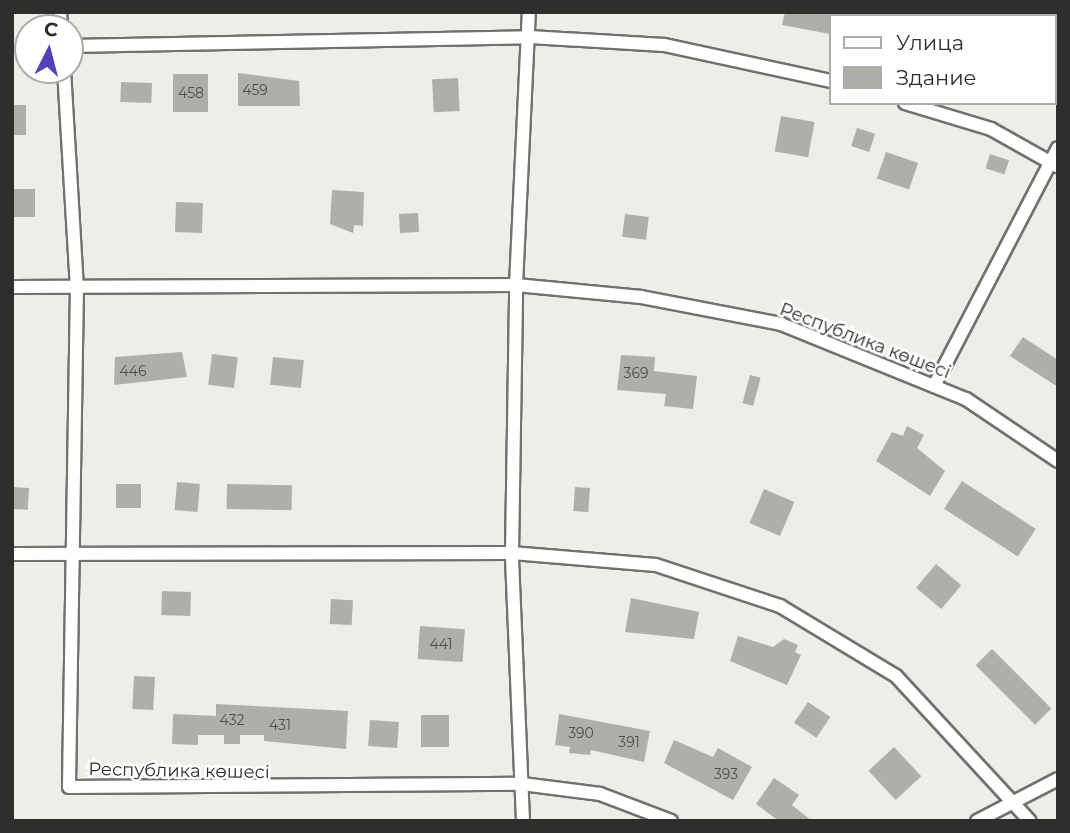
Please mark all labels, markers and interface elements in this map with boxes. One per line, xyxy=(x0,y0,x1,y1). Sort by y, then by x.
north arrow xyxy=(14,14,84,84)
legend xyxy=(828,14,1056,105)
text: С xyxy=(43,17,59,42)
text: Улица xyxy=(896,30,964,55)
text: Здание xyxy=(896,65,977,90)
house number: 459 xyxy=(242,82,268,98)
house number: 458 xyxy=(178,85,204,101)
street label: Республика көшесі xyxy=(776,298,954,384)
house number: 446 xyxy=(119,363,147,379)
house number: 369 xyxy=(624,365,648,381)
house number: 441 xyxy=(429,636,453,652)
house number: 432 xyxy=(220,712,244,728)
house number: 431 xyxy=(269,717,291,733)
house number: 390 xyxy=(568,725,594,741)
house number: 391 xyxy=(618,734,640,750)
street label: Республика көшесі xyxy=(88,759,270,783)
house number: 393 xyxy=(714,766,738,782)

